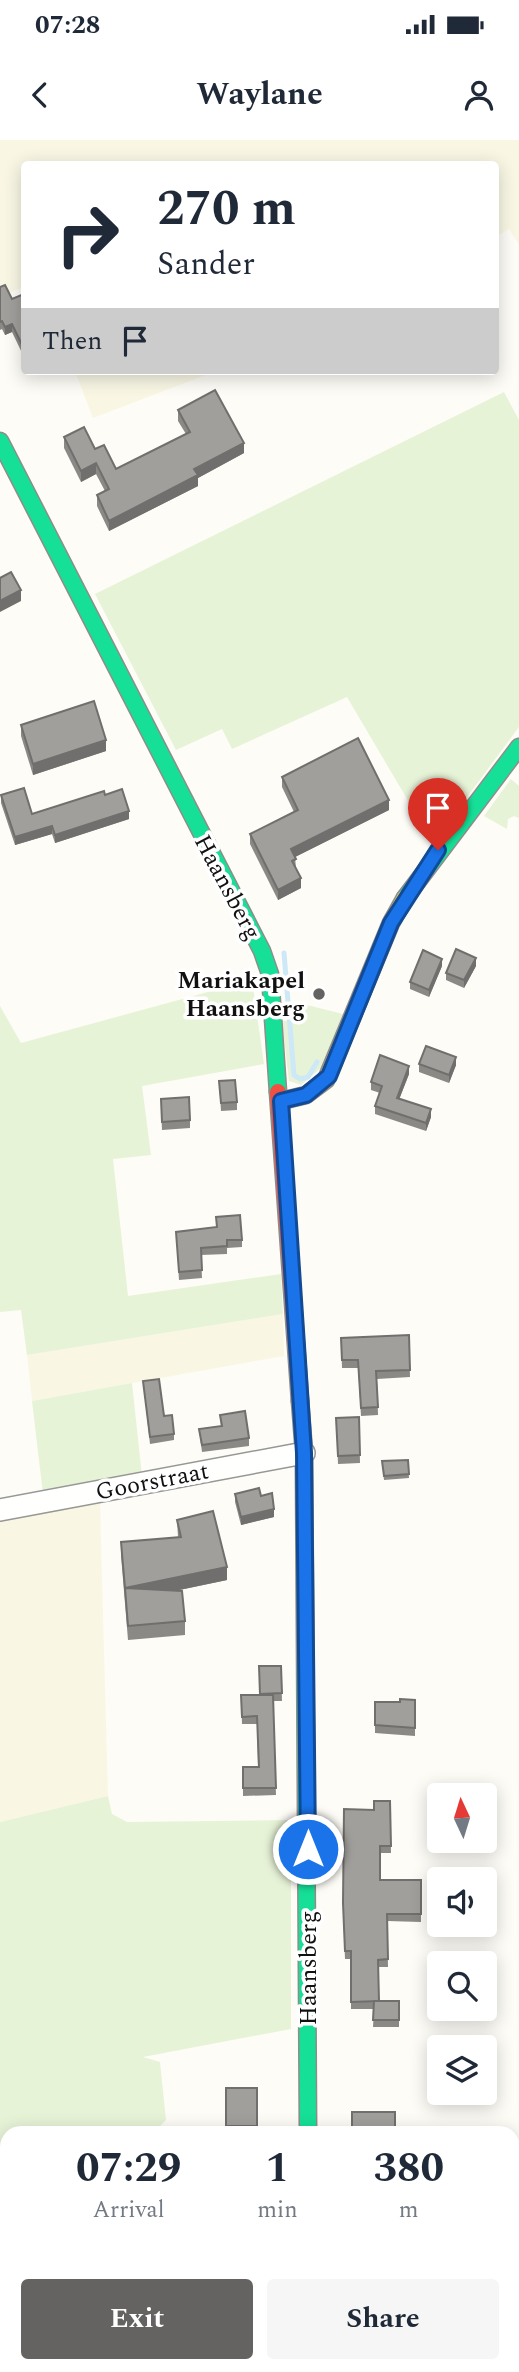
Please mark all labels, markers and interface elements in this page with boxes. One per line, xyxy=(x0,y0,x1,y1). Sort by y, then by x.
text: 07:28 xyxy=(35,5,100,45)
text: Waylane xyxy=(196,70,323,119)
icon: back xyxy=(21,76,59,114)
icon: person xyxy=(460,76,498,114)
text: 270 m xyxy=(157,172,296,247)
icon: right xyxy=(42,189,133,280)
text: Sander xyxy=(157,240,255,289)
text: Then xyxy=(42,321,102,361)
icon: arrive xyxy=(116,322,154,360)
pin xyxy=(408,778,468,850)
icon: arrive xyxy=(419,789,457,827)
street label: Haansberg xyxy=(184,828,270,947)
place label: Mariakapel Haansberg xyxy=(177,963,305,1027)
marker: Mariakapel Haansberg xyxy=(311,986,327,1002)
street label: Goorstraat xyxy=(93,1453,212,1511)
north arrow xyxy=(427,1783,497,1853)
map controls xyxy=(427,1783,497,2105)
position arrow xyxy=(271,1812,345,1886)
button: sound xyxy=(427,1867,497,1937)
street label: Haansberg xyxy=(291,1911,327,2025)
button: search xyxy=(427,1951,497,2021)
button: layers xyxy=(427,2035,497,2105)
text: 07:29 xyxy=(76,2137,181,2200)
text: 1 xyxy=(266,2137,289,2200)
text: 380 xyxy=(373,2137,444,2200)
text: Arrival xyxy=(93,2193,164,2228)
text: min xyxy=(257,2193,298,2228)
text: m xyxy=(399,2193,419,2228)
button: Exit xyxy=(21,2279,253,2359)
button: Share xyxy=(267,2279,499,2359)

